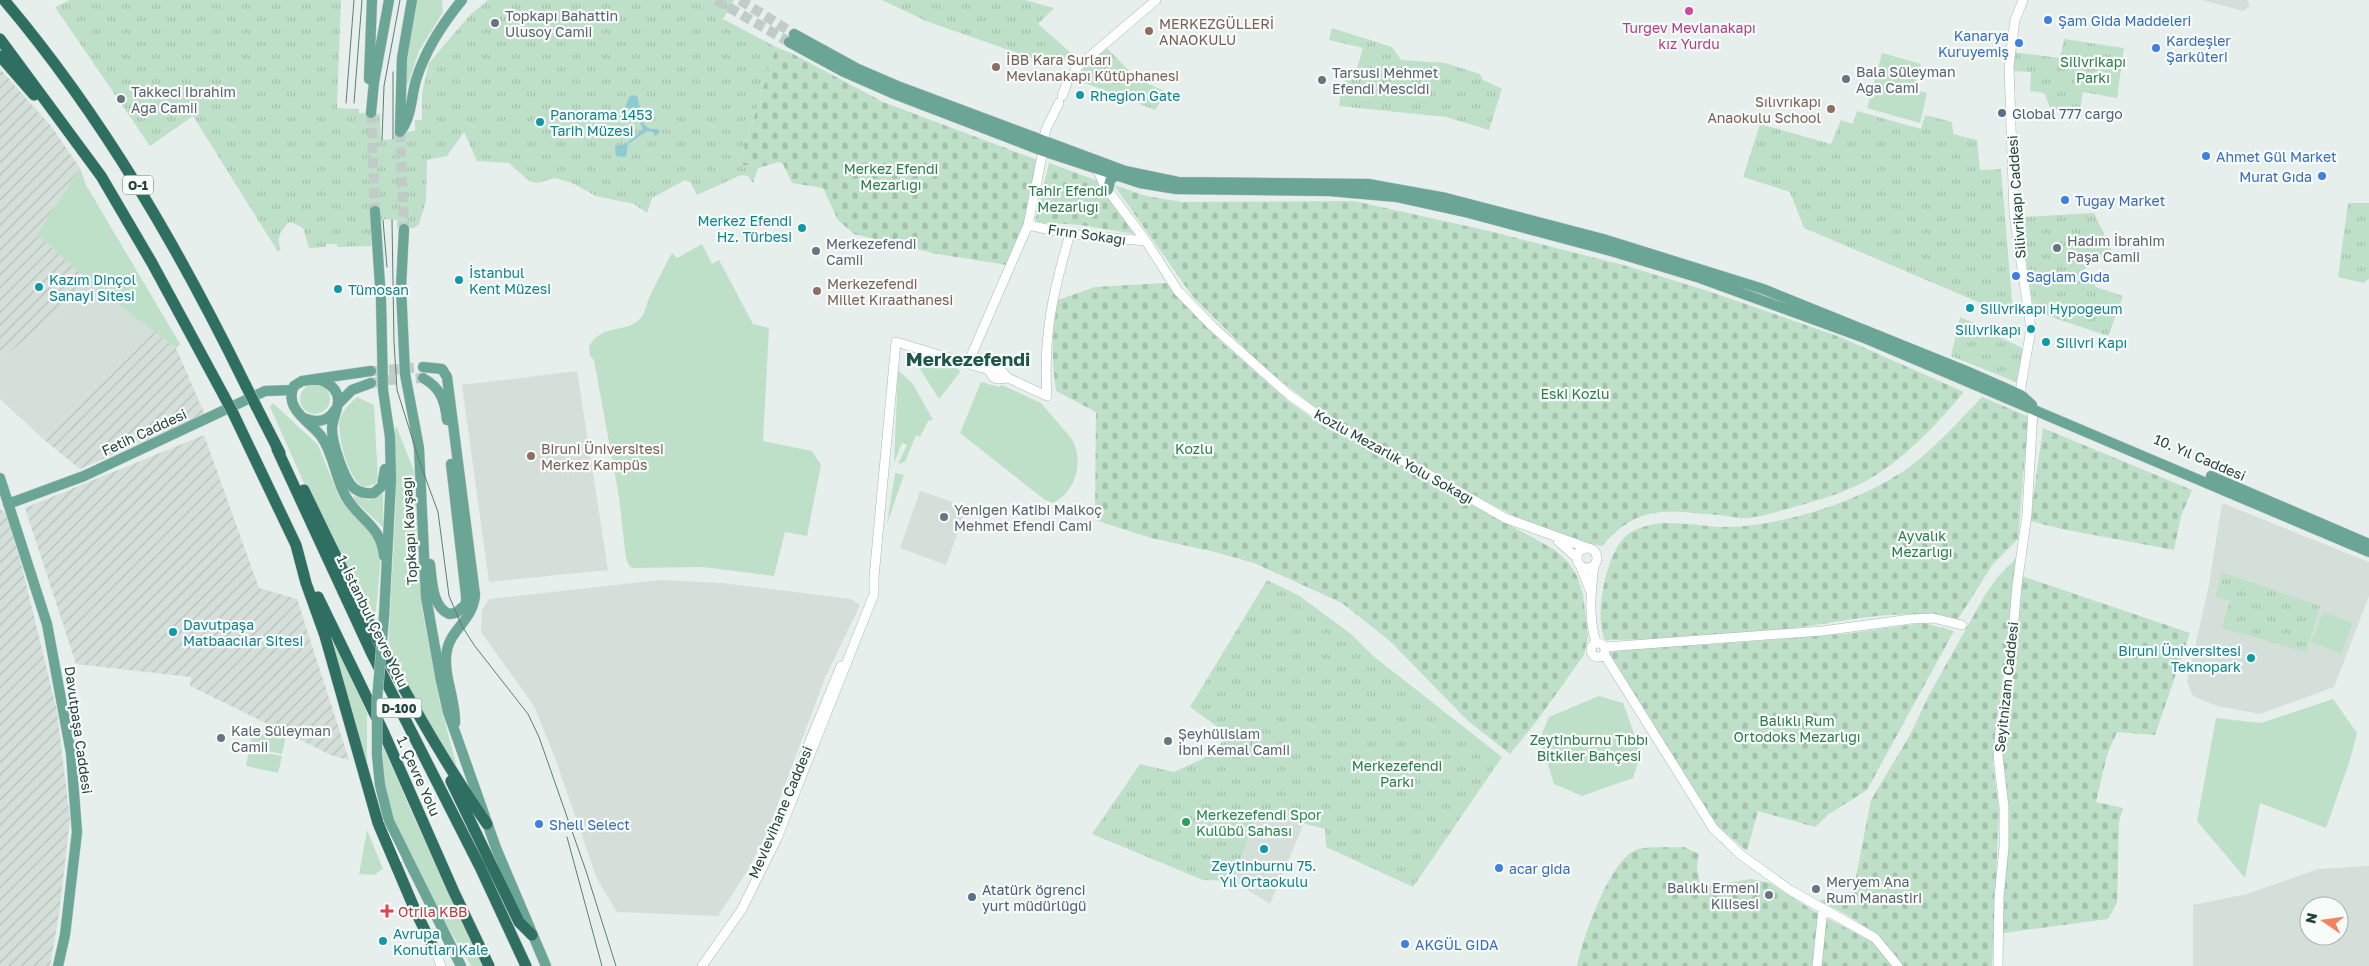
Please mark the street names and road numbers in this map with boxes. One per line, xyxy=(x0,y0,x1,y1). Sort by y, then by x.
street label: Silivrikapı Caddesi xyxy=(2003,135,2029,259)
road number: O-1 xyxy=(123,176,153,194)
street label: Fırın Sokağı xyxy=(1047,220,1127,248)
street label: Fetih Caddesi xyxy=(99,405,189,459)
street label: Kozlu Mezarlık Yolu Sokağı xyxy=(1311,405,1477,507)
street label: 10. Yıl Caddesi xyxy=(2152,430,2248,484)
street label: Topkapı Kavşağı xyxy=(398,476,420,586)
street label: 1. İstanbul Çevre Yolu xyxy=(334,552,412,690)
street label: Seyitnizam Caddesi xyxy=(1991,621,2021,753)
street label: Davutpaşa Caddesi xyxy=(62,665,96,795)
road number: D-100 xyxy=(376,698,422,718)
street label: 1. Çevre Yolu xyxy=(394,733,444,819)
street label: Mevlevihane Caddesi xyxy=(744,743,816,881)

